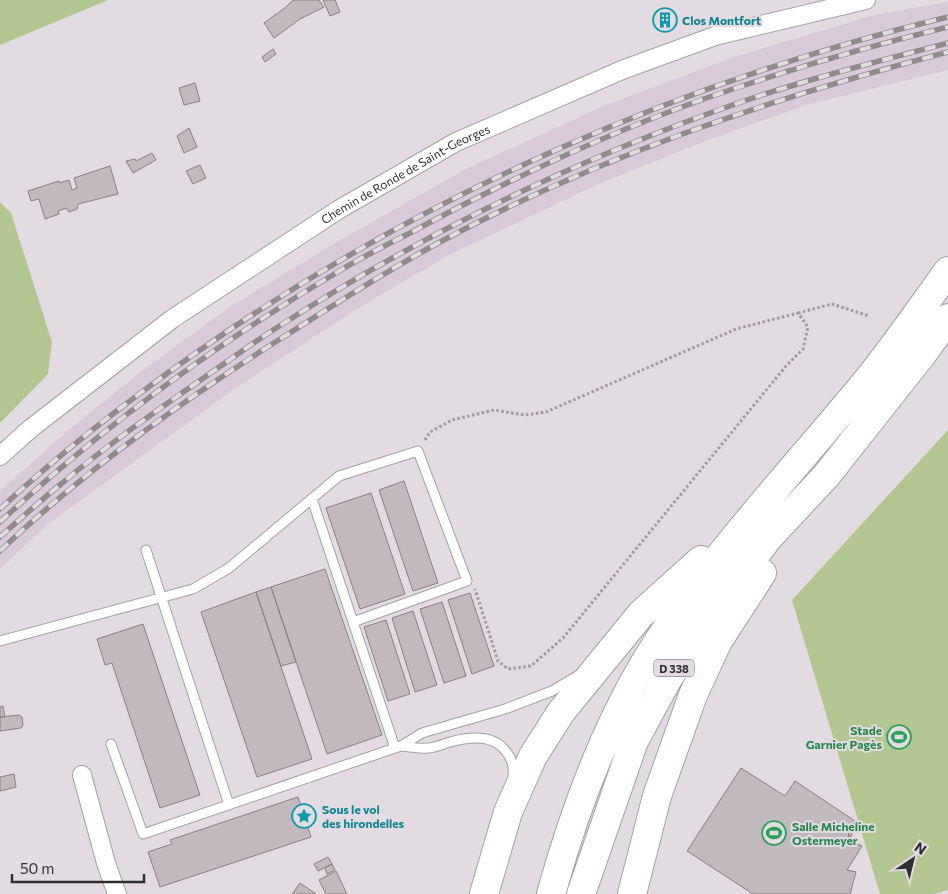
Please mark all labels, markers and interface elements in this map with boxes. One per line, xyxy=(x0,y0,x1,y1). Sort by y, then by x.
building icon: Clos Montfort xyxy=(652,7,678,33)
place label: Clos Montfort xyxy=(682,13,761,27)
street label: Chemin de Ronde de Saint-Georges xyxy=(318,121,492,226)
road number: D 338 xyxy=(654,660,694,676)
place label: Stade Garnier Pagès xyxy=(806,723,882,751)
sports icon: Stade Garnier Pagès xyxy=(886,724,912,750)
place label: Sous le vol des hirondelles xyxy=(322,802,405,830)
place icon: Sous le vol des hirondelles xyxy=(291,803,317,829)
place label: Salle Micheline Ostermeyer xyxy=(792,819,875,847)
sports icon: Salle Micheline Ostermeyer xyxy=(761,820,787,846)
north arrow xyxy=(888,834,938,884)
text: N xyxy=(912,838,930,858)
scale bar xyxy=(12,852,145,884)
text: 50 m xyxy=(20,859,54,877)

